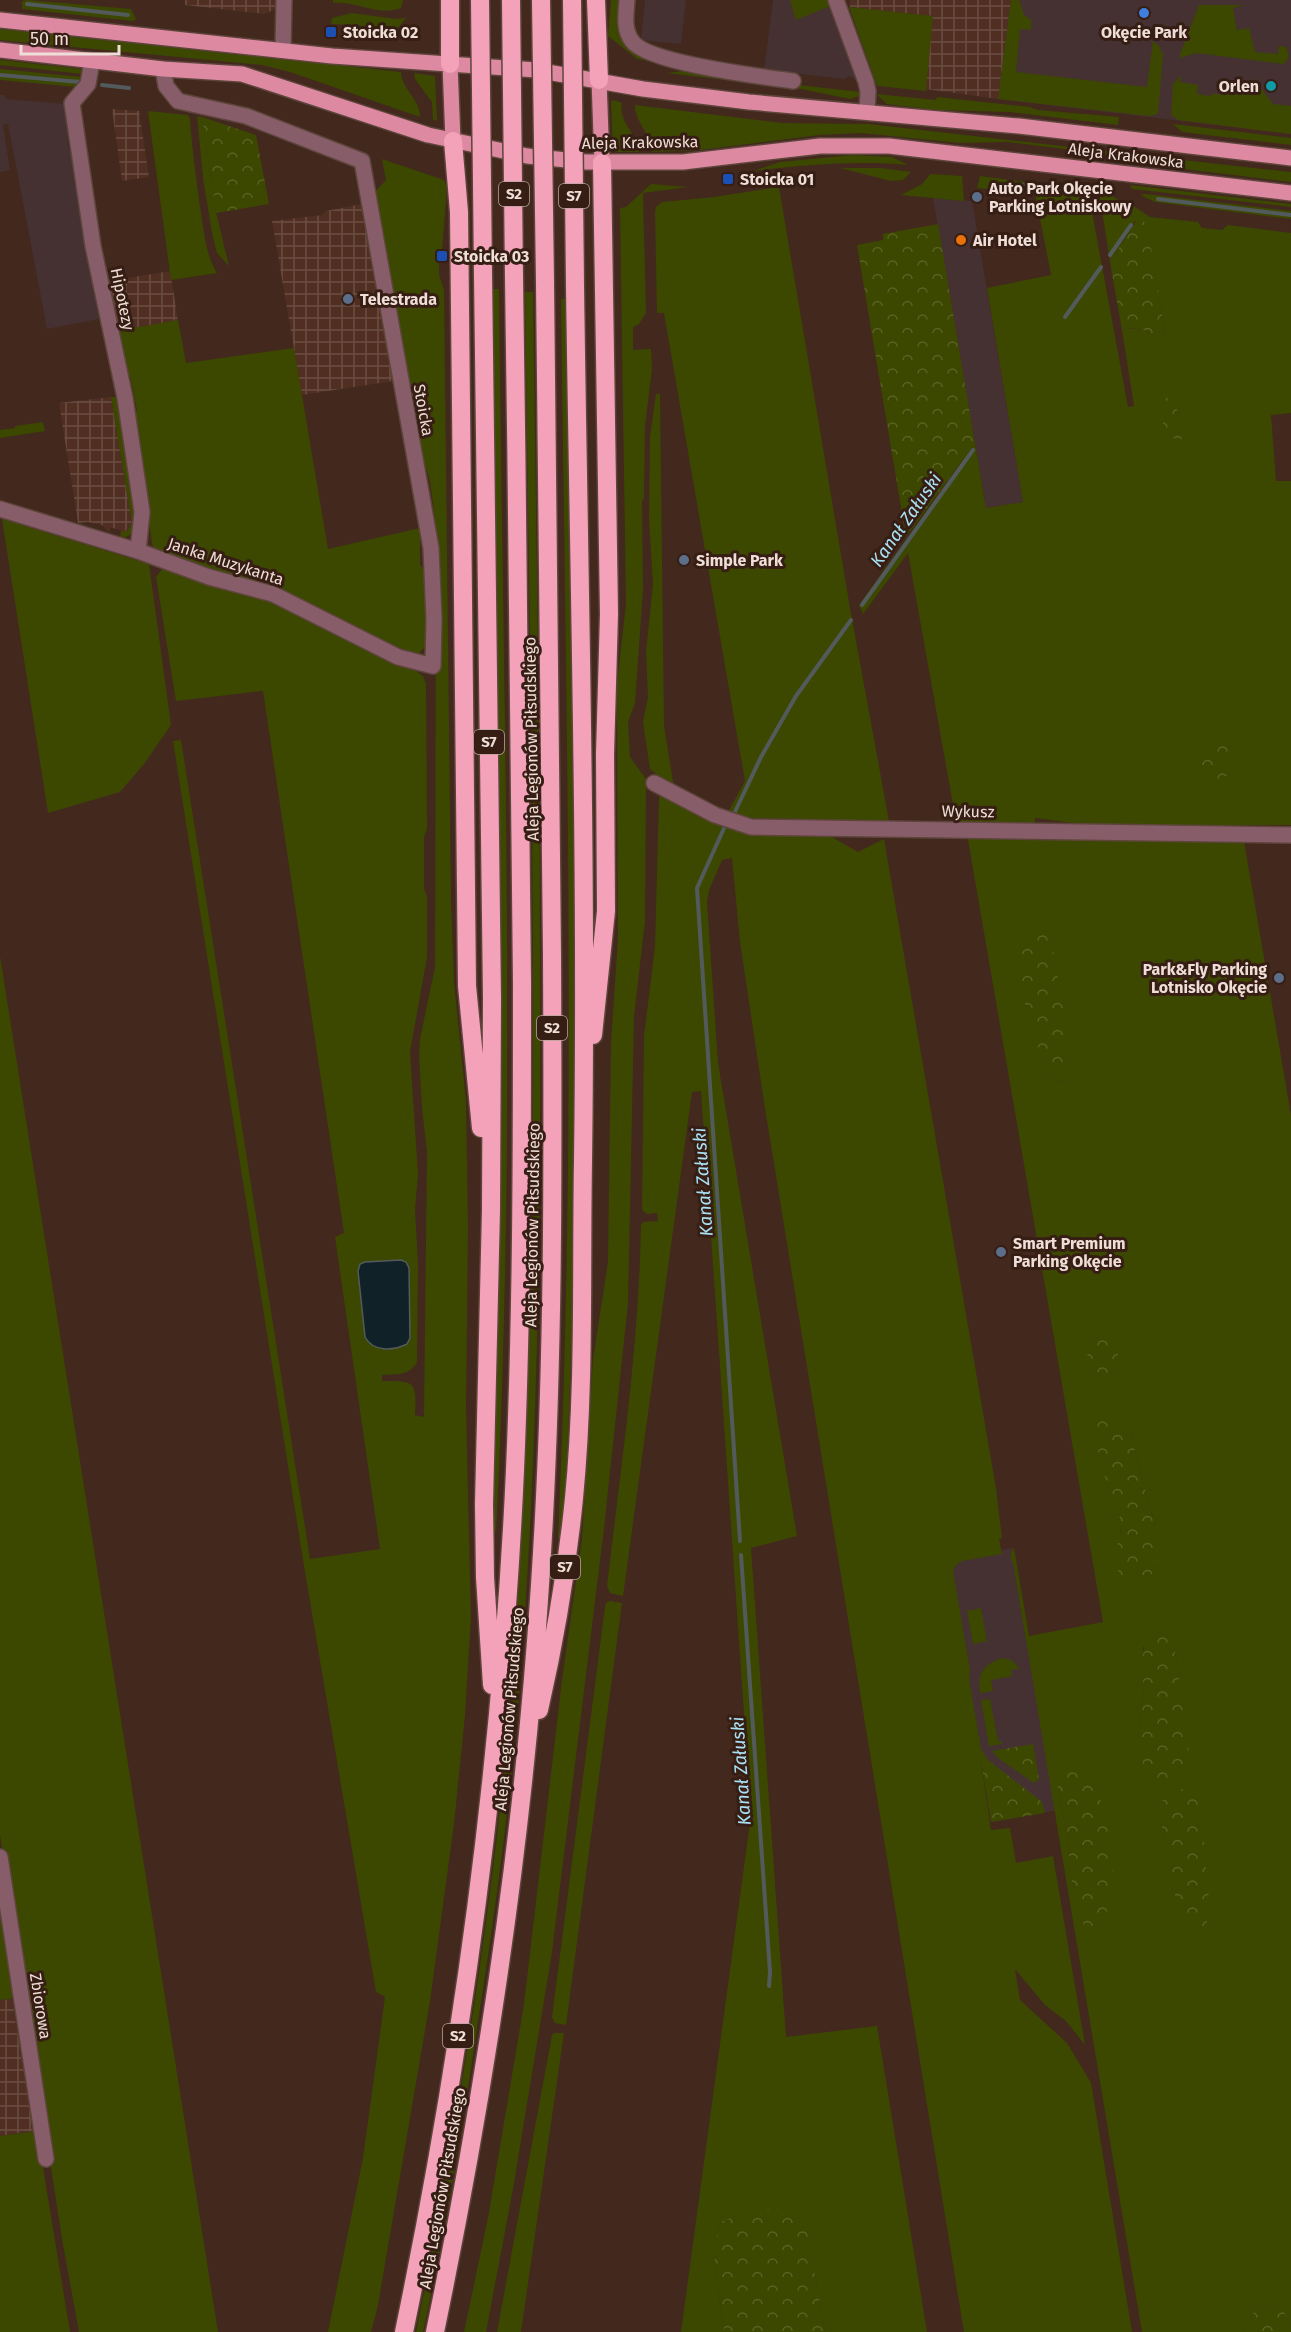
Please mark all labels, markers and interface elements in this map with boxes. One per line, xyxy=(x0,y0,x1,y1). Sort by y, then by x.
marker: Okęcie Park xyxy=(1137,6,1151,20)
scale bar xyxy=(21,18,118,56)
place label: Stoicka 02 xyxy=(343,23,418,42)
place label: Okęcie Park xyxy=(1101,23,1187,42)
marker: Stoicka 02 xyxy=(324,25,338,39)
text: 50 m xyxy=(30,28,69,50)
place label: Orlen xyxy=(1219,77,1259,96)
marker: Orlen xyxy=(1264,79,1278,93)
street label: Aleja Krakowska xyxy=(582,132,699,153)
street label: Aleja Krakowska xyxy=(1067,139,1185,172)
place label: Stoicka 01 xyxy=(740,170,814,189)
marker: Stoicka 01 xyxy=(721,172,735,186)
place label: Auto Park Okęcie Parking Lotniskowy xyxy=(988,179,1132,216)
road number: S2 xyxy=(499,182,529,206)
road number: S7 xyxy=(559,184,589,208)
marker: Auto Park Okęcie Parking Lotniskowy xyxy=(970,190,984,204)
place label: Air Hotel xyxy=(972,231,1037,250)
marker: Air Hotel xyxy=(954,233,968,247)
place label: Stoicka 03 xyxy=(454,247,529,266)
marker: Stoicka 03 xyxy=(435,249,449,263)
street label: Hipotezy xyxy=(107,266,138,332)
place label: Telestrada xyxy=(360,290,437,309)
marker: Telestrada xyxy=(341,292,355,306)
street label: Stoicka xyxy=(410,383,437,438)
water label: Kanał Załuski xyxy=(866,469,946,571)
street label: Janka Muzykanta xyxy=(165,534,286,589)
place label: Simple Park xyxy=(696,551,783,570)
marker: Simple Park xyxy=(677,553,691,567)
street label: Aleja Legionów Piłsudskiego xyxy=(520,637,543,841)
road number: S7 xyxy=(474,730,504,754)
street label: Wykusz xyxy=(941,802,995,821)
place label: Park&Fly Parking Lotnisko Okęcie xyxy=(1143,960,1267,997)
marker: Park&Fly Parking Lotnisko Okęcie xyxy=(1272,971,1286,985)
road number: S2 xyxy=(537,1016,567,1040)
street label: Aleja Legionów Piłsudskiego xyxy=(521,1123,544,1327)
water label: Kanał Załuski xyxy=(688,1127,718,1237)
place label: Smart Premium Parking Okęcie xyxy=(1013,1234,1126,1271)
marker: Smart Premium Parking Okęcie xyxy=(994,1245,1008,1259)
road number: S7 xyxy=(550,1555,580,1579)
street label: Aleja Legionów Piłsudskiego xyxy=(491,1606,528,1812)
water label: Kanał Załuski xyxy=(726,1716,756,1826)
street label: Zbiorowa xyxy=(26,1972,55,2041)
road number: S2 xyxy=(443,2024,473,2048)
street label: Aleja Legionów Piłsudskiego xyxy=(415,2086,470,2290)

